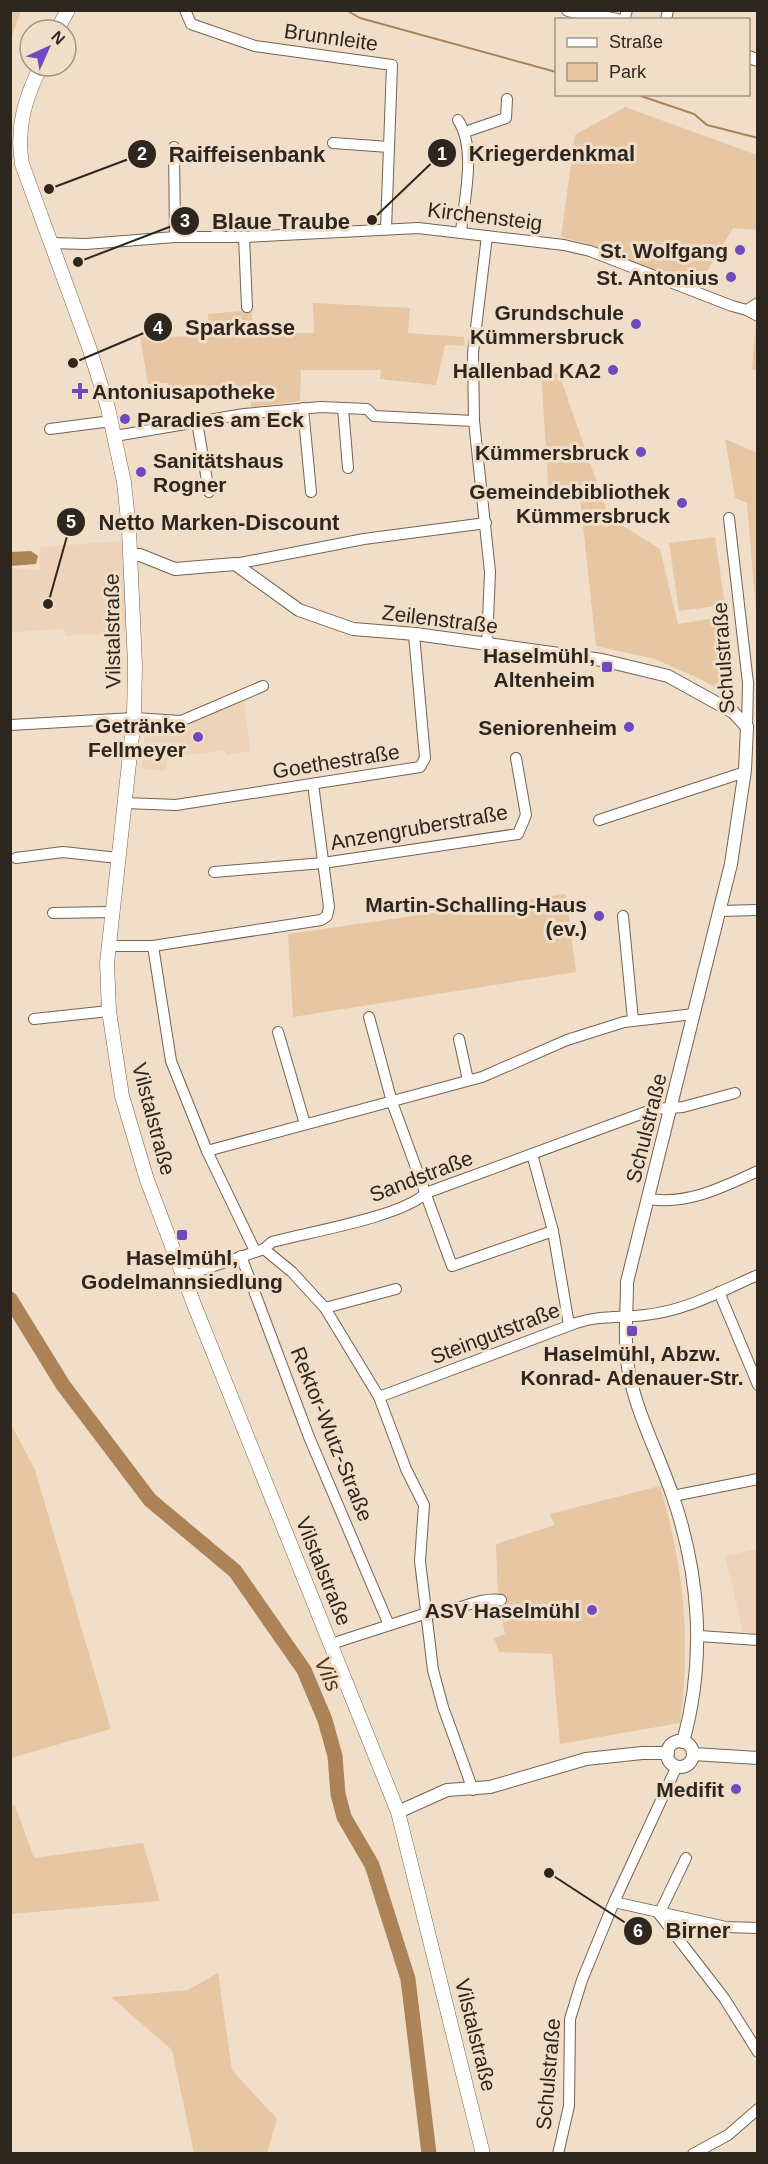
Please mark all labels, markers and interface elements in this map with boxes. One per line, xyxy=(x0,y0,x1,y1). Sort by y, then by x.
north arrow xyxy=(18,18,78,78)
legend xyxy=(555,18,750,96)
street label: Brunnleite xyxy=(283,19,379,55)
text: N xyxy=(48,28,68,48)
text: Straße xyxy=(609,32,663,52)
text: Park xyxy=(609,62,647,82)
callout: Kriegerdenkmal xyxy=(427,133,647,173)
callout: Raiffeisenbank xyxy=(127,134,337,174)
text: Kriegerdenkmal xyxy=(469,141,635,166)
text: Raiffeisenbank xyxy=(169,142,326,167)
text: 2 xyxy=(137,144,147,164)
text: 1 xyxy=(437,144,447,164)
street label: Kirchensteig xyxy=(426,198,544,234)
callout: Blaue Traube xyxy=(170,201,362,241)
text: Blaue Traube xyxy=(212,209,350,234)
text: 3 xyxy=(180,211,190,231)
place label: St. Wolfgang xyxy=(600,239,728,262)
marker: St. Wolfgang xyxy=(733,243,747,257)
place label: St. Antonius xyxy=(596,266,719,289)
marker: St. Antonius xyxy=(724,270,738,284)
place label: Grundschule Kümmersbruck xyxy=(470,301,624,348)
callout: Sparkasse xyxy=(143,307,307,347)
text: Sparkasse xyxy=(185,315,295,340)
marker: Grundschule Kümmersbruck xyxy=(629,317,643,331)
text: 4 xyxy=(153,318,163,338)
place label: Hallenbad KA2 xyxy=(453,359,601,382)
marker: Hallenbad KA2 xyxy=(606,363,620,377)
place label: Antoniusapotheke xyxy=(92,380,275,403)
marker: Antoniusapotheke xyxy=(73,384,87,398)
place label: Paradies am Eck xyxy=(137,408,304,431)
marker: Paradies am Eck xyxy=(118,412,132,426)
place label: Kümmersbruck xyxy=(475,441,629,464)
marker: Kümmersbruck xyxy=(634,445,648,459)
place label: Sanitätshaus Rogner xyxy=(153,449,284,496)
marker: Sanitätshaus Rogner xyxy=(134,465,148,479)
place label: Gemeindebibliothek Kümmersbruck xyxy=(469,480,670,527)
marker: Gemeindebibliothek Kümmersbruck xyxy=(675,496,689,510)
callout: Netto Marken-Discount xyxy=(56,502,351,542)
text: Netto Marken-Discount xyxy=(99,510,340,535)
text: 5 xyxy=(66,512,76,532)
street label: Vilstalstraße xyxy=(99,573,125,689)
street label: Zeilenstraße xyxy=(381,600,499,638)
street label: Schulstraße xyxy=(708,601,738,715)
place label: Haselmühl, Altenheim xyxy=(483,644,595,691)
marker: Haselmühl, Altenheim xyxy=(600,660,614,674)
place label: Getränke Fellmeyer xyxy=(88,714,186,761)
place label: Seniorenheim xyxy=(478,716,617,739)
marker: Seniorenheim xyxy=(622,720,636,734)
marker: Getränke Fellmeyer xyxy=(191,730,205,744)
street label: Goethestraße xyxy=(271,740,401,782)
street label: Anzengruberstraße xyxy=(328,800,510,854)
place label: Martin-Schalling-Haus (ev.) xyxy=(365,893,587,940)
marker: Martin-Schalling-Haus (ev.) xyxy=(592,909,606,923)
street label: Vilstalstraße xyxy=(128,1060,180,1178)
street label: Schulstraße xyxy=(621,1071,671,1185)
street label: Sandstraße xyxy=(366,1146,476,1206)
marker: Haselmühl, Godelmannsiedlung xyxy=(175,1228,189,1242)
place label: Haselmühl, Godelmannsiedlung xyxy=(81,1246,283,1293)
street label: Steingutstraße xyxy=(427,1298,563,1368)
marker: Haselmühl, Abzw. Konrad- Adenauer-Str. xyxy=(625,1324,639,1338)
place label: Haselmühl, Abzw. Konrad- Adenauer-Str. xyxy=(520,1342,744,1389)
street label: Rektor-Wutz-Straße xyxy=(286,1343,378,1525)
street label: Vilstalstraße xyxy=(292,1513,356,1629)
place label: ASV Haselmühl xyxy=(425,1599,580,1622)
marker: ASV Haselmühl xyxy=(585,1603,599,1617)
water label: Vils xyxy=(309,1653,347,1695)
place label: Medifit xyxy=(656,1778,724,1801)
marker: Medifit xyxy=(729,1782,743,1796)
callout: Birner xyxy=(623,1911,742,1951)
text: Birner xyxy=(666,1918,731,1943)
text: 6 xyxy=(633,1921,643,1941)
street label: Vilstalstraße xyxy=(451,1976,501,2094)
street label: Schulstraße xyxy=(532,2017,564,2131)

